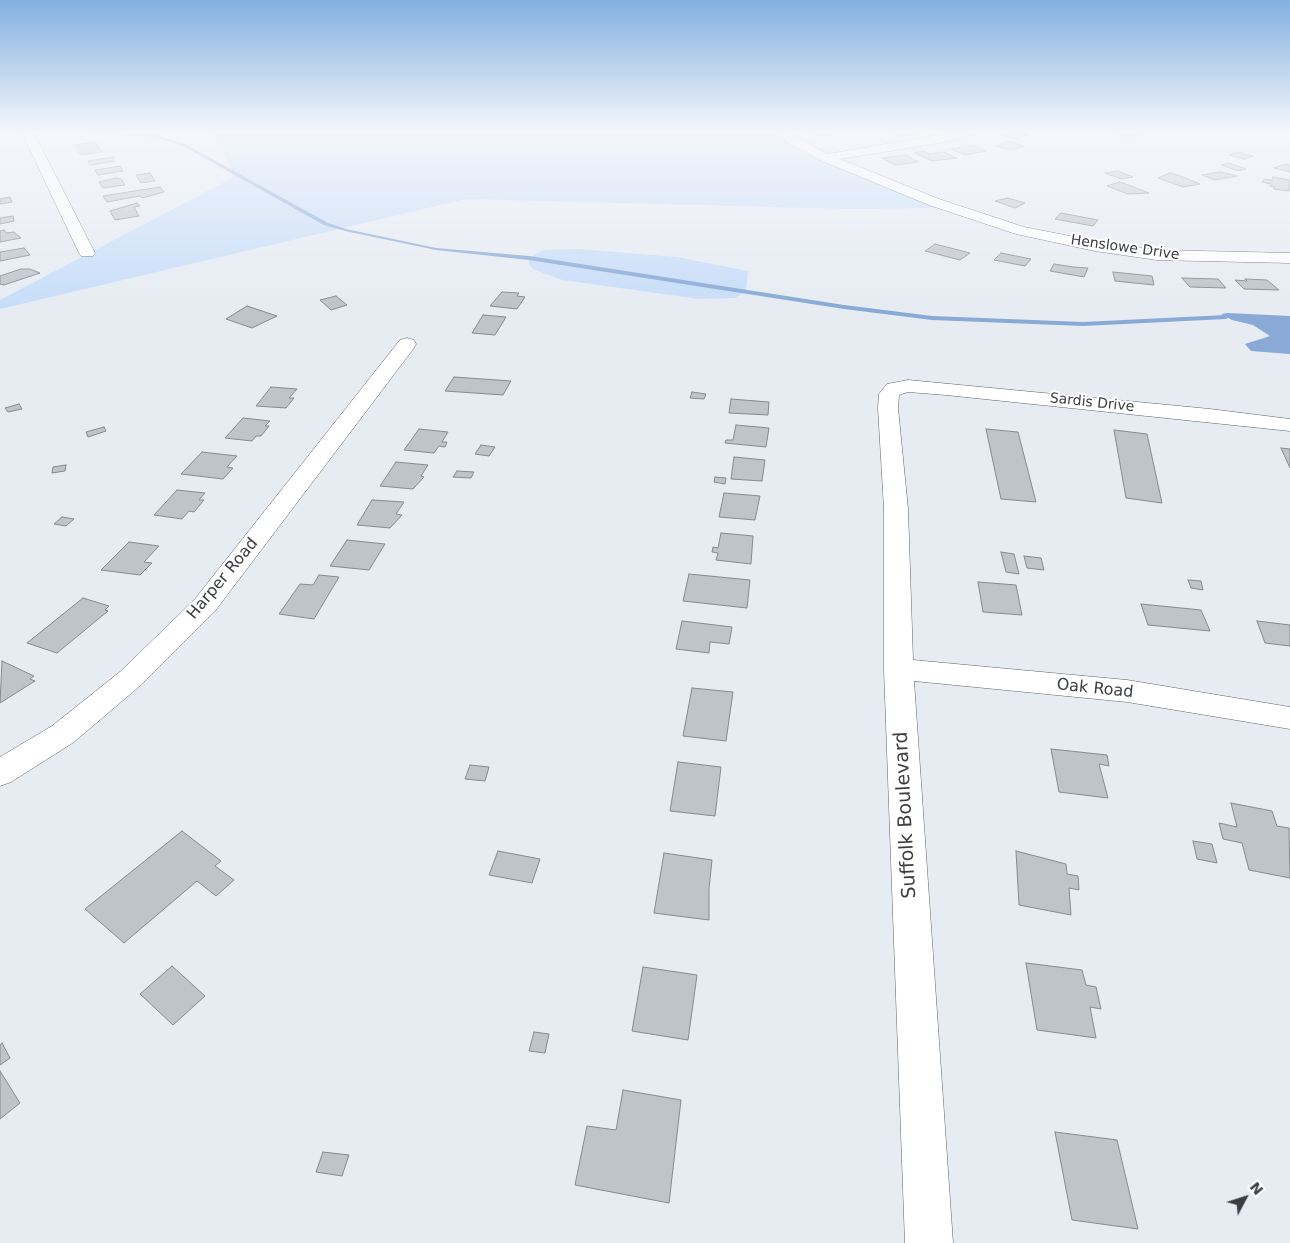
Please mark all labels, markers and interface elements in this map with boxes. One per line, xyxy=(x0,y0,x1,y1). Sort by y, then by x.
street label: Henslowe Drive xyxy=(1070,232,1180,264)
street label: Sardis Drive xyxy=(1049,390,1135,416)
street label: Harper Road xyxy=(183,534,263,624)
street label: Oak Road xyxy=(1056,675,1134,703)
street label: Suffolk Boulevard xyxy=(890,731,922,899)
north arrow xyxy=(1220,1173,1270,1223)
text: N xyxy=(1247,1179,1266,1198)

